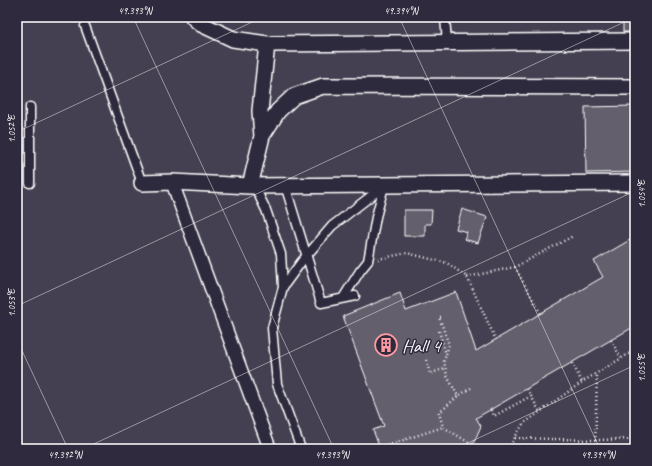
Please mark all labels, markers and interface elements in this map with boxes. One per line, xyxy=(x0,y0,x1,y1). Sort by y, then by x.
text: 49.393°N xyxy=(118,4,154,17)
text: 49.394°N xyxy=(384,4,420,17)
text: 1.052°E xyxy=(5,113,18,143)
text: 1.054°E xyxy=(635,178,648,208)
text: 1.053°E xyxy=(5,287,18,317)
building icon: Hall 4 xyxy=(373,332,399,358)
place label: Hall 4 xyxy=(402,334,443,358)
text: 1.055°E xyxy=(635,352,648,382)
text: 49.392°N xyxy=(48,448,84,461)
text: 49.393°N xyxy=(315,448,351,461)
text: 49.394°N xyxy=(581,448,617,461)

